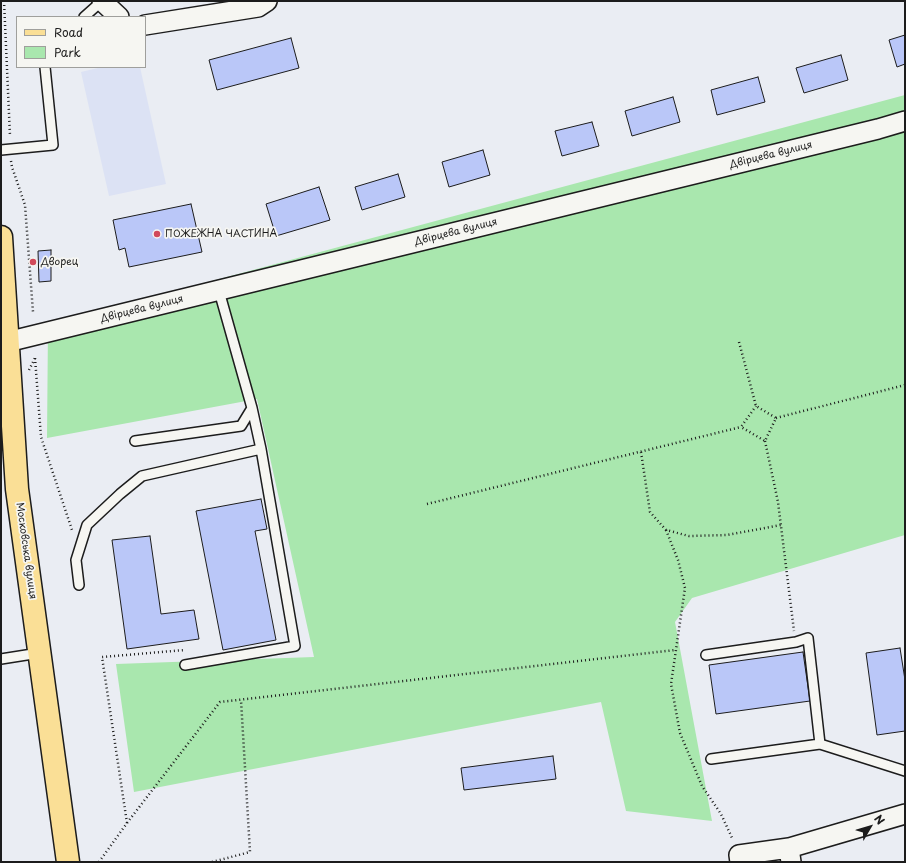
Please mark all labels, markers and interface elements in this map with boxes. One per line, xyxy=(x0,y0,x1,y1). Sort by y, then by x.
legend xyxy=(16,16,146,68)
text: Road xyxy=(54,23,83,41)
text: Park xyxy=(54,43,81,61)
street label: Двірцева вулиця xyxy=(728,139,814,171)
street label: Двірцева вулиця xyxy=(413,216,499,248)
place label: ПОЖЕЖНА ЧАСТИНА xyxy=(165,228,277,240)
marker: ПОЖЕЖНА ЧАСТИНА xyxy=(152,229,162,239)
place label: Дворец xyxy=(41,256,78,268)
marker: Дворец xyxy=(28,257,38,267)
street label: Двірцева вулиця xyxy=(99,293,185,325)
street label: Московська вулиця xyxy=(13,502,39,600)
north arrow xyxy=(850,807,890,847)
text: N xyxy=(870,811,889,828)

